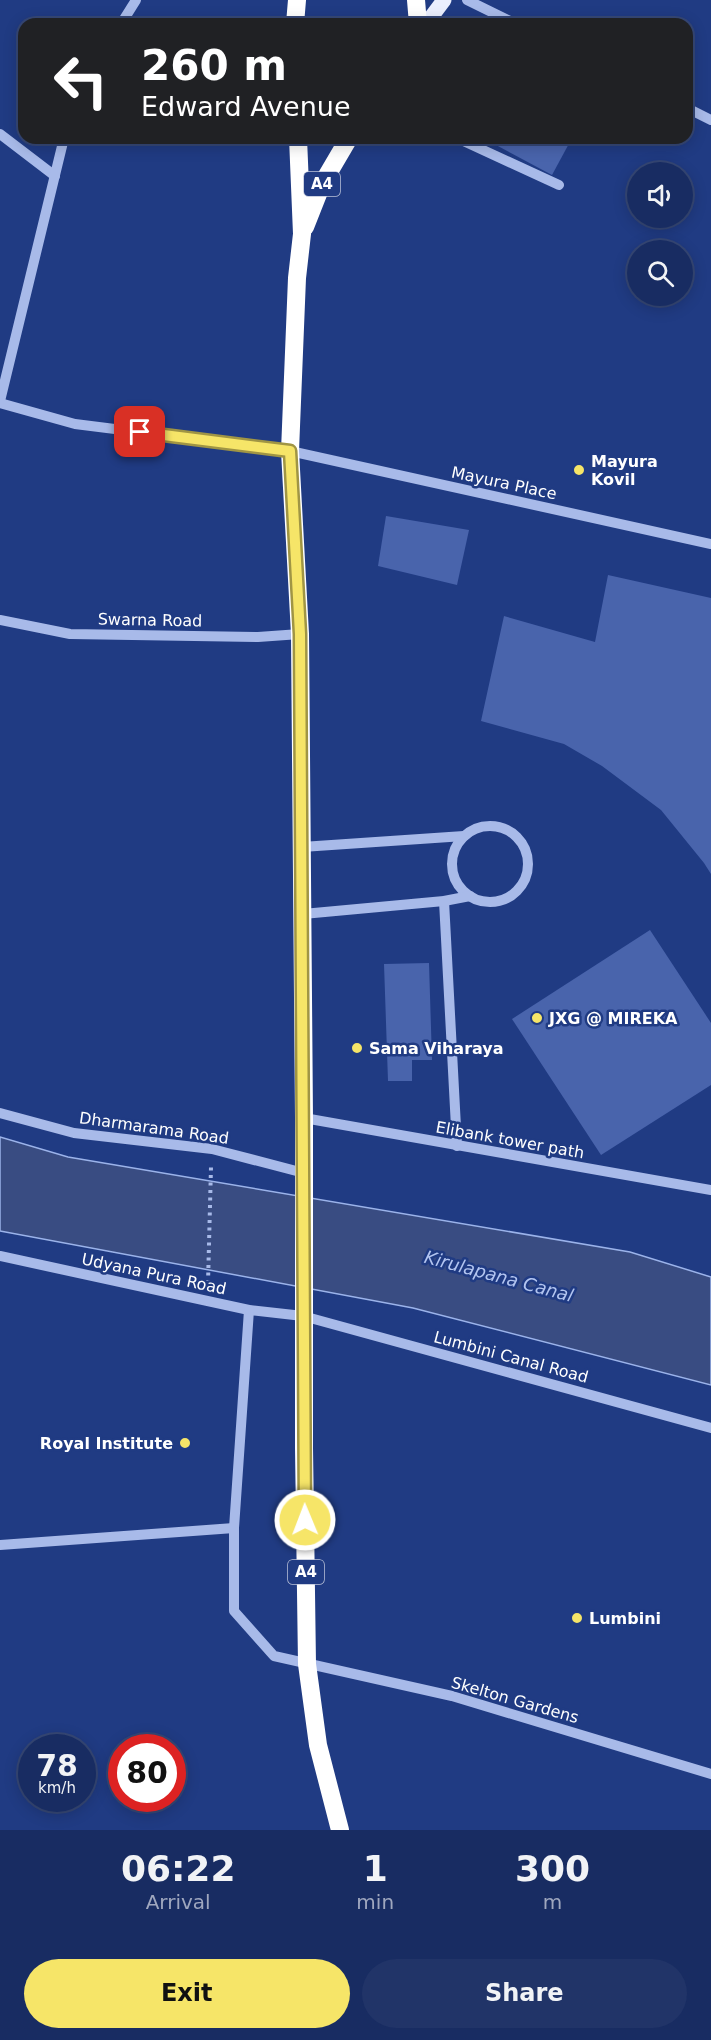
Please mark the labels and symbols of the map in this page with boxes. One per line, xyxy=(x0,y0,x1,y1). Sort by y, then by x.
road number: A4 xyxy=(304,172,340,196)
pin xyxy=(114,406,165,457)
place label: Mayura Kovil xyxy=(591,452,658,489)
street label: Mayura Place xyxy=(450,463,558,503)
marker: Mayura Kovil xyxy=(572,463,586,477)
street label: Swarna Road xyxy=(98,610,202,630)
place label: JXG @ MIREKA xyxy=(548,1009,678,1028)
marker: JXG @ MIREKA xyxy=(530,1011,544,1025)
place label: Sama Viharaya xyxy=(369,1039,504,1058)
marker: Sama Viharaya xyxy=(350,1041,364,1055)
street label: Dharmarama Road xyxy=(78,1108,230,1148)
street label: Elibank tower path xyxy=(434,1118,586,1162)
water label: Kirulapana Canal xyxy=(422,1246,576,1306)
street label: Udyana Pura Road xyxy=(80,1249,228,1299)
street label: Lumbini Canal Road xyxy=(432,1327,590,1387)
place label: Royal Institute xyxy=(40,1434,173,1453)
marker: Royal Institute xyxy=(178,1436,192,1450)
position arrow xyxy=(273,1488,337,1552)
road number: A4 xyxy=(288,1560,324,1584)
place label: Lumbini xyxy=(589,1609,661,1628)
marker: Lumbini xyxy=(570,1611,584,1625)
street label: Skelton Gardens xyxy=(449,1673,581,1727)
speed limit sign: 80 xyxy=(108,1734,186,1812)

